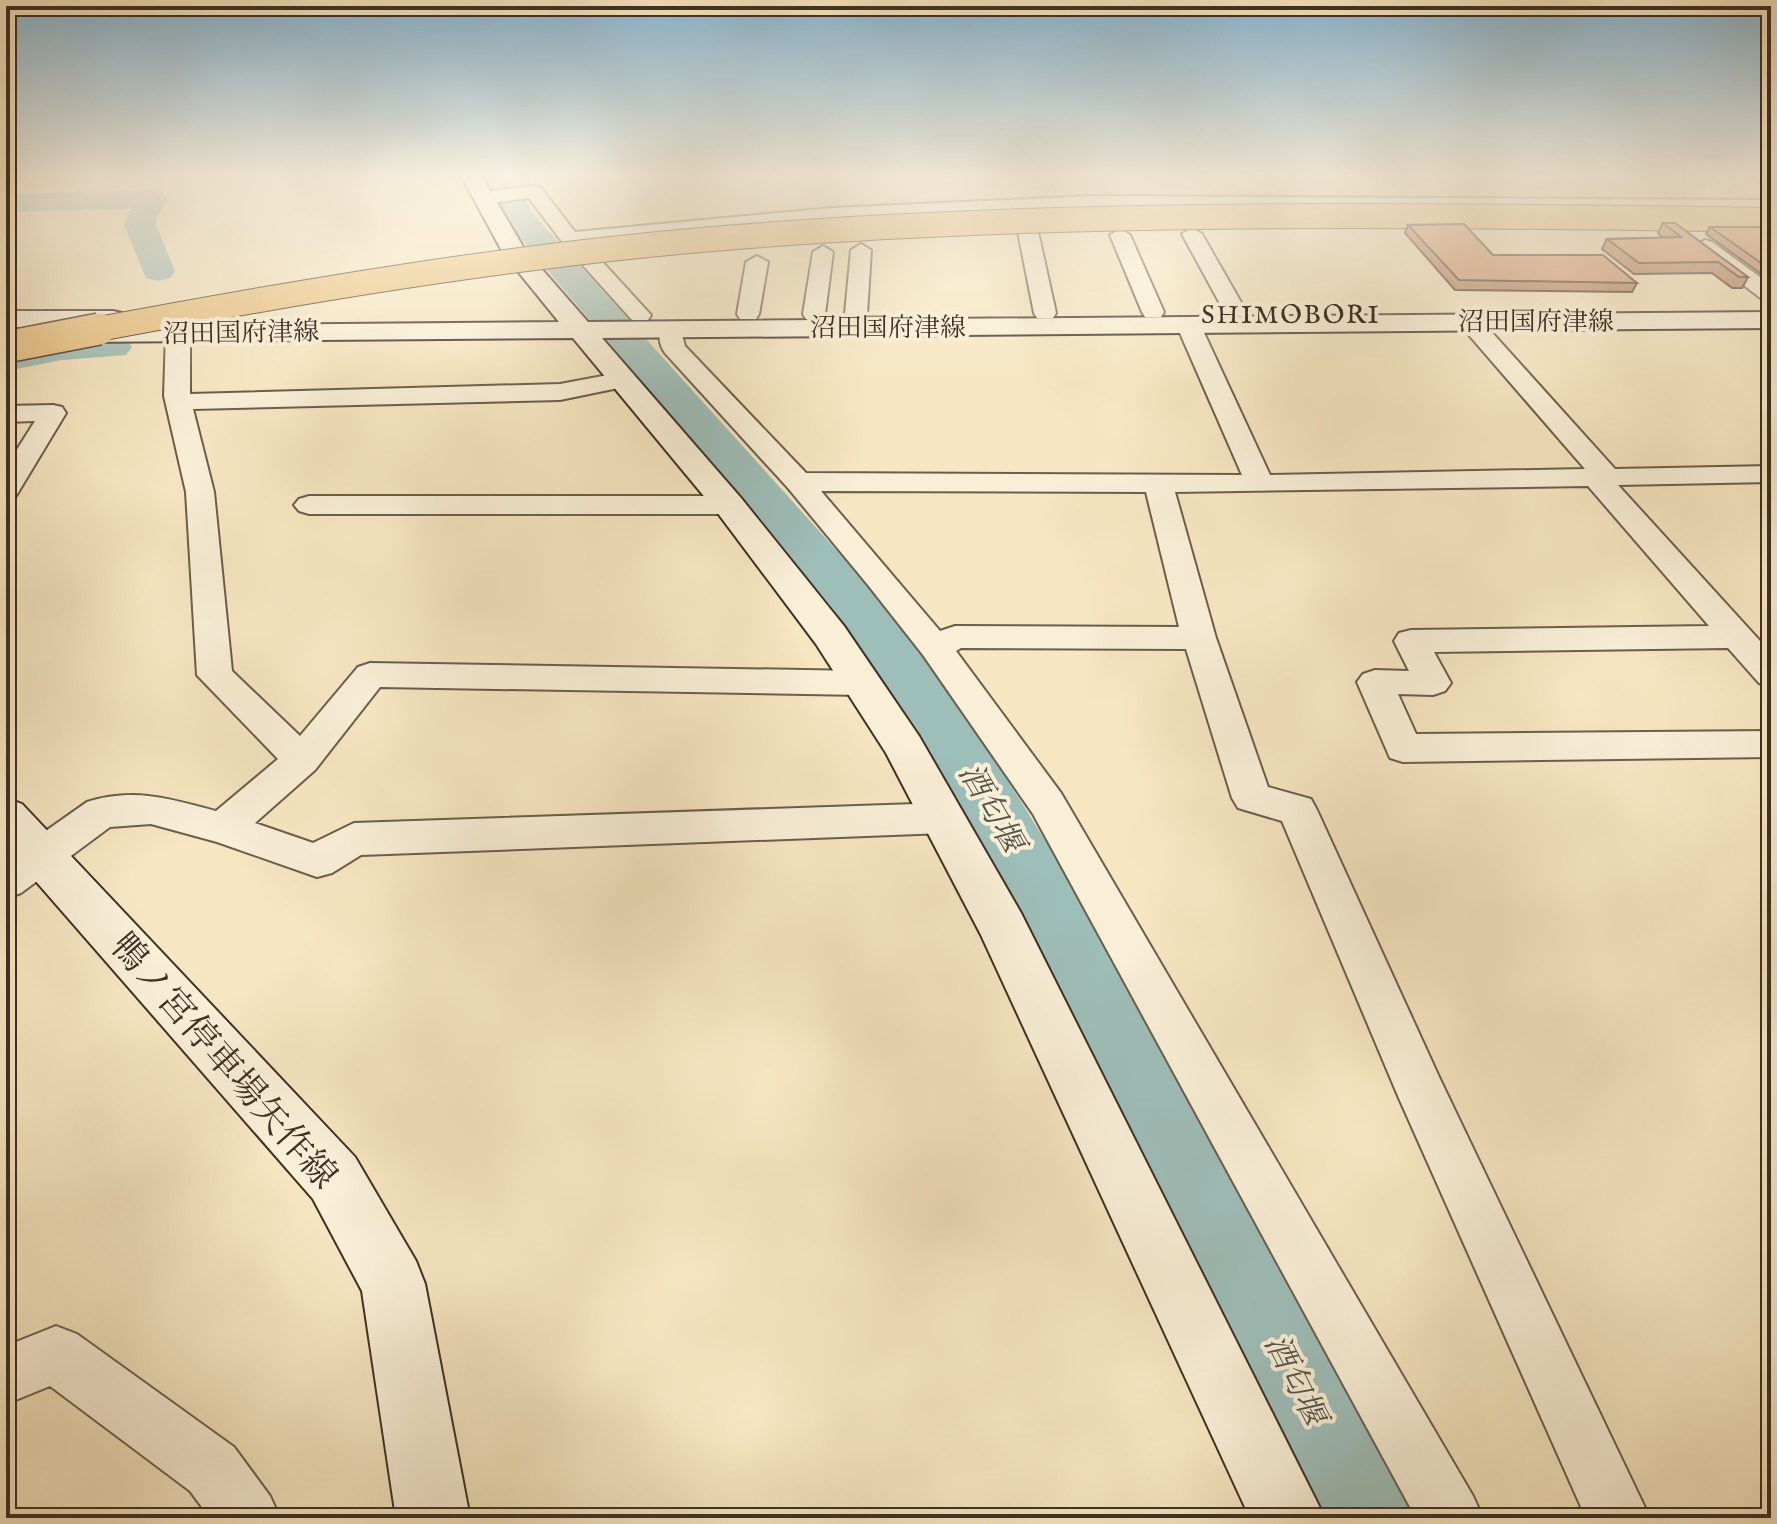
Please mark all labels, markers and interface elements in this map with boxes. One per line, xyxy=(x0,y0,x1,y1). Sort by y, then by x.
district label: SHIMOBORI xyxy=(1201,299,1381,332)
street label: 沼田国府津線 xyxy=(1458,306,1614,339)
street label: 沼田国府津線 xyxy=(810,312,966,345)
street label: 沼田国府津線 xyxy=(163,316,319,351)
water label: 酒匂堰 xyxy=(948,756,1034,864)
street label: 鴨ノ宮停車場矢作線 xyxy=(99,925,346,1199)
water label: 酒匂堰 xyxy=(1254,1328,1336,1437)

